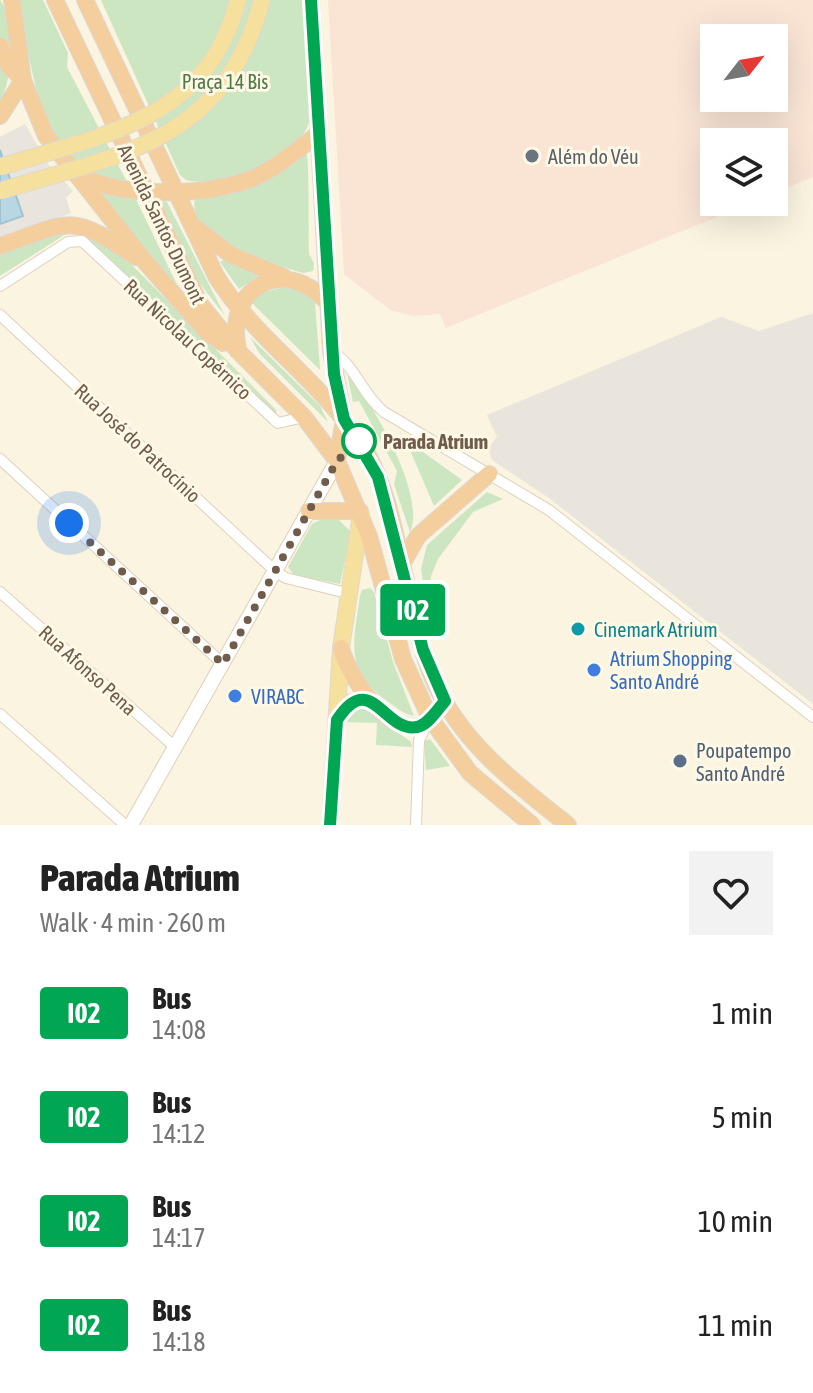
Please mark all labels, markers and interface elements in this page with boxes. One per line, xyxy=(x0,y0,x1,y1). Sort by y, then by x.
north arrow xyxy=(700,24,788,112)
map controls xyxy=(700,24,788,216)
park label: Praça 14 Bis xyxy=(182,70,268,93)
button: layers xyxy=(700,128,788,216)
street label: Avenida Santos Dumont xyxy=(113,140,211,308)
place label: Além do Véu xyxy=(548,145,639,168)
marker: Além do Véu xyxy=(523,147,541,165)
street label: Rua Nicolau Copérnico xyxy=(120,274,256,404)
street label: Rua José do Patrocínio xyxy=(70,379,206,507)
marker: Parada Atrium xyxy=(342,424,376,458)
place label: Parada Atrium xyxy=(383,430,488,453)
your location xyxy=(49,503,89,543)
line badge: I02 xyxy=(367,584,459,636)
text: I02 xyxy=(396,594,430,626)
place label: Cinemark Atrium xyxy=(594,618,718,641)
street label: Rua Afonso Pena xyxy=(35,620,141,720)
marker: Cinemark Atrium xyxy=(569,620,587,638)
place label: Atrium Shopping Santo André xyxy=(610,647,733,693)
marker: Atrium Shopping Santo André xyxy=(585,661,603,679)
place label: VIRABC xyxy=(251,685,304,708)
marker: VIRABC xyxy=(226,687,244,705)
place label: Poupatempo Santo André xyxy=(696,739,791,785)
marker: Poupatempo Santo André xyxy=(671,752,689,770)
button: heart xyxy=(689,851,773,935)
text: Parada Atrium xyxy=(40,856,240,899)
text: Walk · 4 min · 260 m xyxy=(40,908,226,938)
text: Bus xyxy=(152,981,191,1015)
text: 1 min xyxy=(712,996,773,1030)
text: I02 xyxy=(67,997,101,1029)
text: 14:08 xyxy=(152,1015,206,1045)
text: Bus xyxy=(152,1085,191,1119)
text: 5 min xyxy=(712,1100,773,1134)
text: I02 xyxy=(67,1101,101,1133)
text: 14:12 xyxy=(152,1119,206,1149)
text: Bus xyxy=(152,1189,191,1223)
text: 10 min xyxy=(698,1204,773,1238)
text: I02 xyxy=(67,1205,101,1237)
text: 14:17 xyxy=(152,1223,206,1253)
text: Bus xyxy=(152,1293,191,1327)
text: 11 min xyxy=(698,1308,773,1342)
text: I02 xyxy=(67,1309,101,1341)
text: 14:18 xyxy=(152,1327,206,1357)

